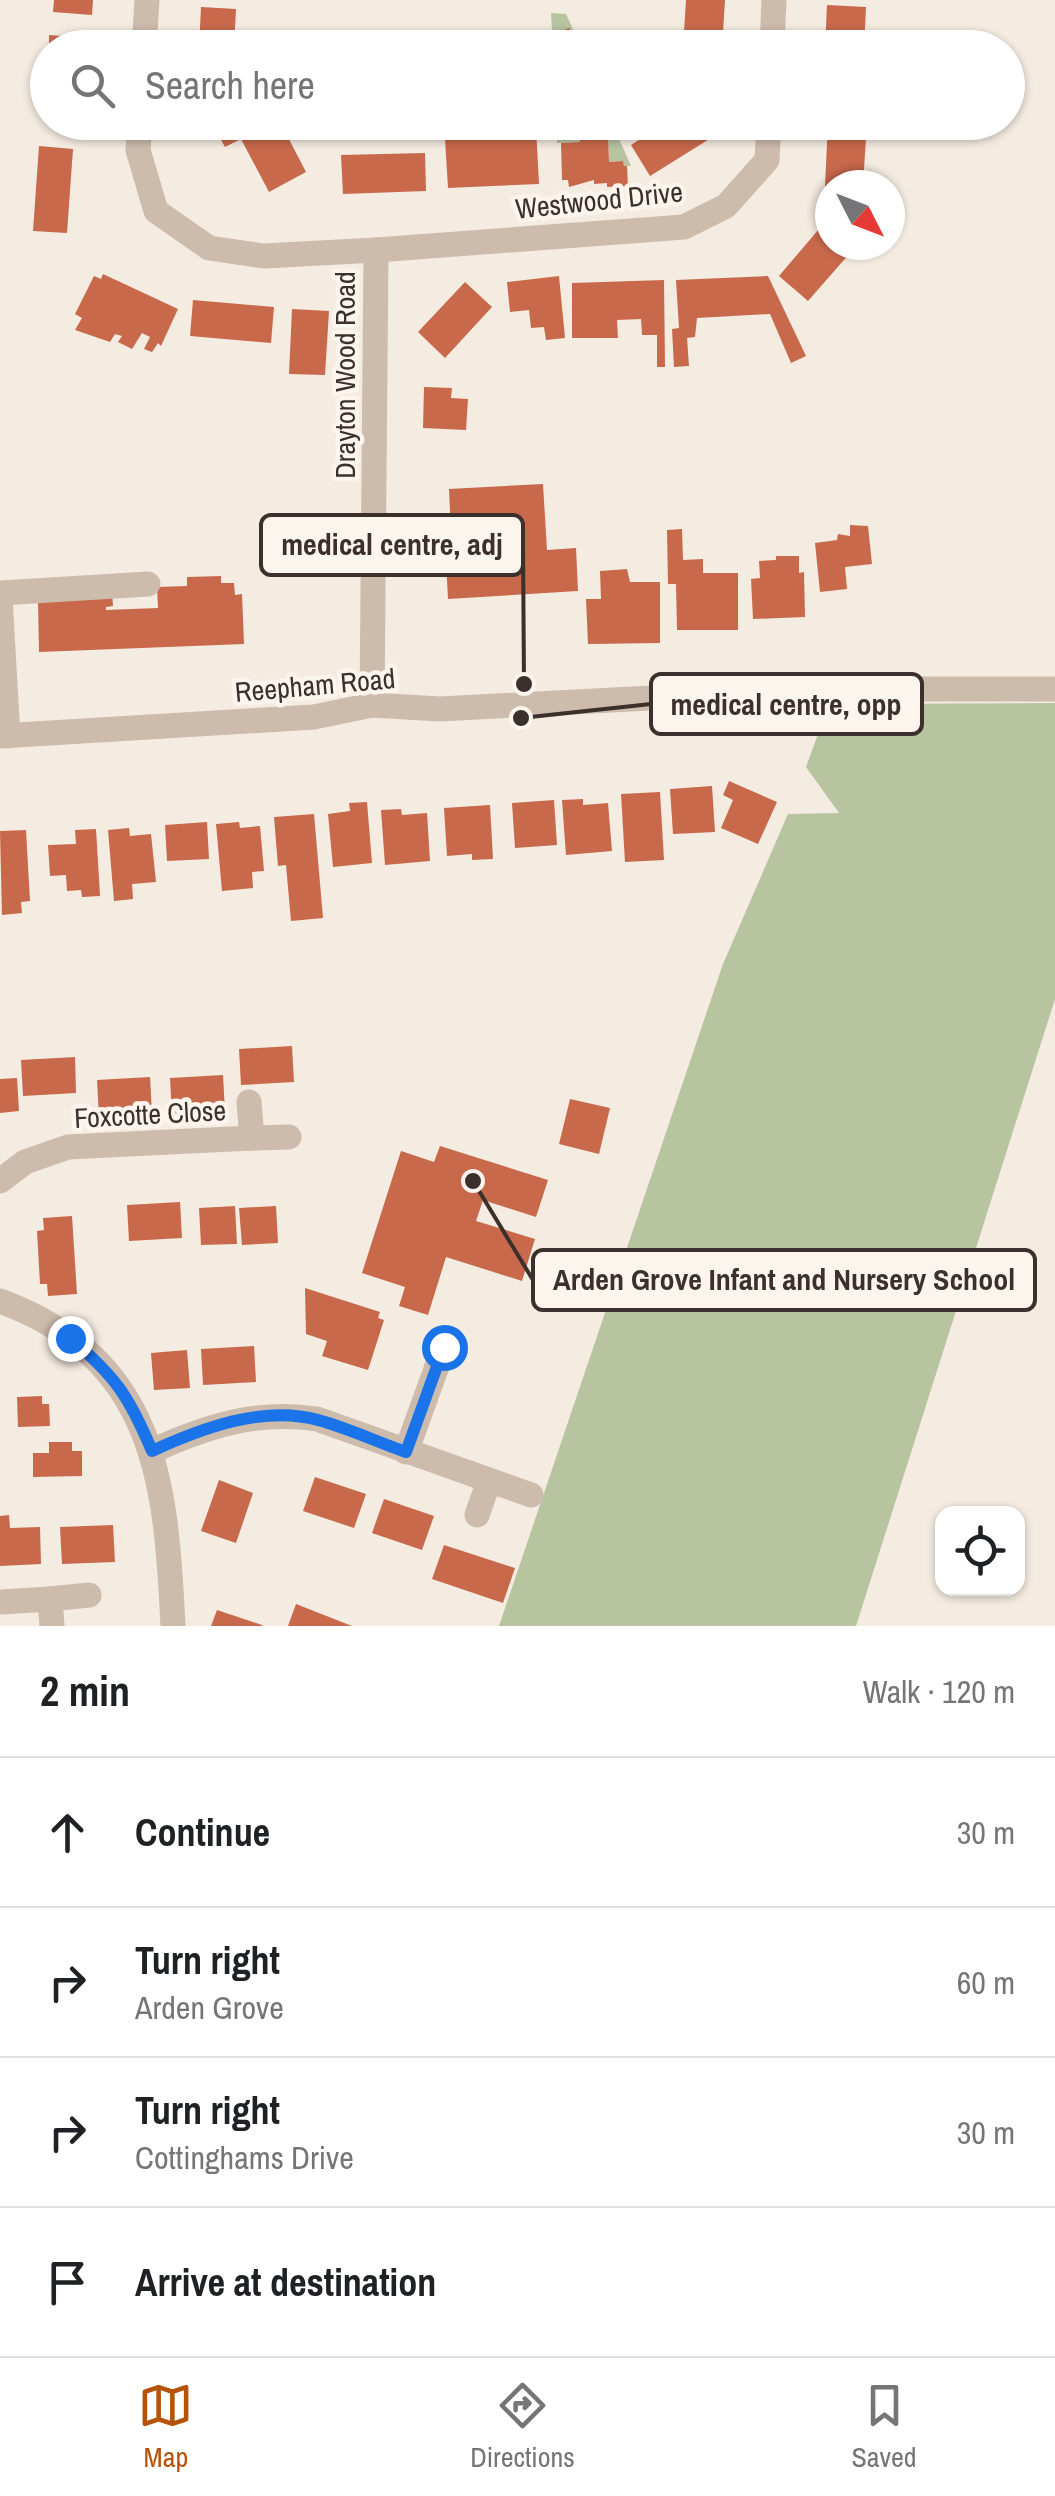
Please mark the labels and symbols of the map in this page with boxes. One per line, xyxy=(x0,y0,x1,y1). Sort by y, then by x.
north arrow xyxy=(815,170,905,260)
street label: Westwood Drive xyxy=(513,172,685,228)
street label: Drayton Wood Road xyxy=(326,271,364,479)
callout: medical centre, adj xyxy=(261,515,523,575)
text: medical centre, adj xyxy=(281,524,503,564)
street label: Reepham Road xyxy=(233,659,397,711)
callout: medical centre, opp xyxy=(651,674,922,734)
text: medical centre, opp xyxy=(670,684,902,724)
street label: Foxcotte Close xyxy=(73,1091,227,1137)
callout: Arden Grove Infant and Nursery School xyxy=(533,1250,1035,1310)
text: Arden Grove Infant and Nursery School xyxy=(553,1259,1015,1299)
route end xyxy=(48,1316,94,1362)
route start xyxy=(422,1325,468,1371)

